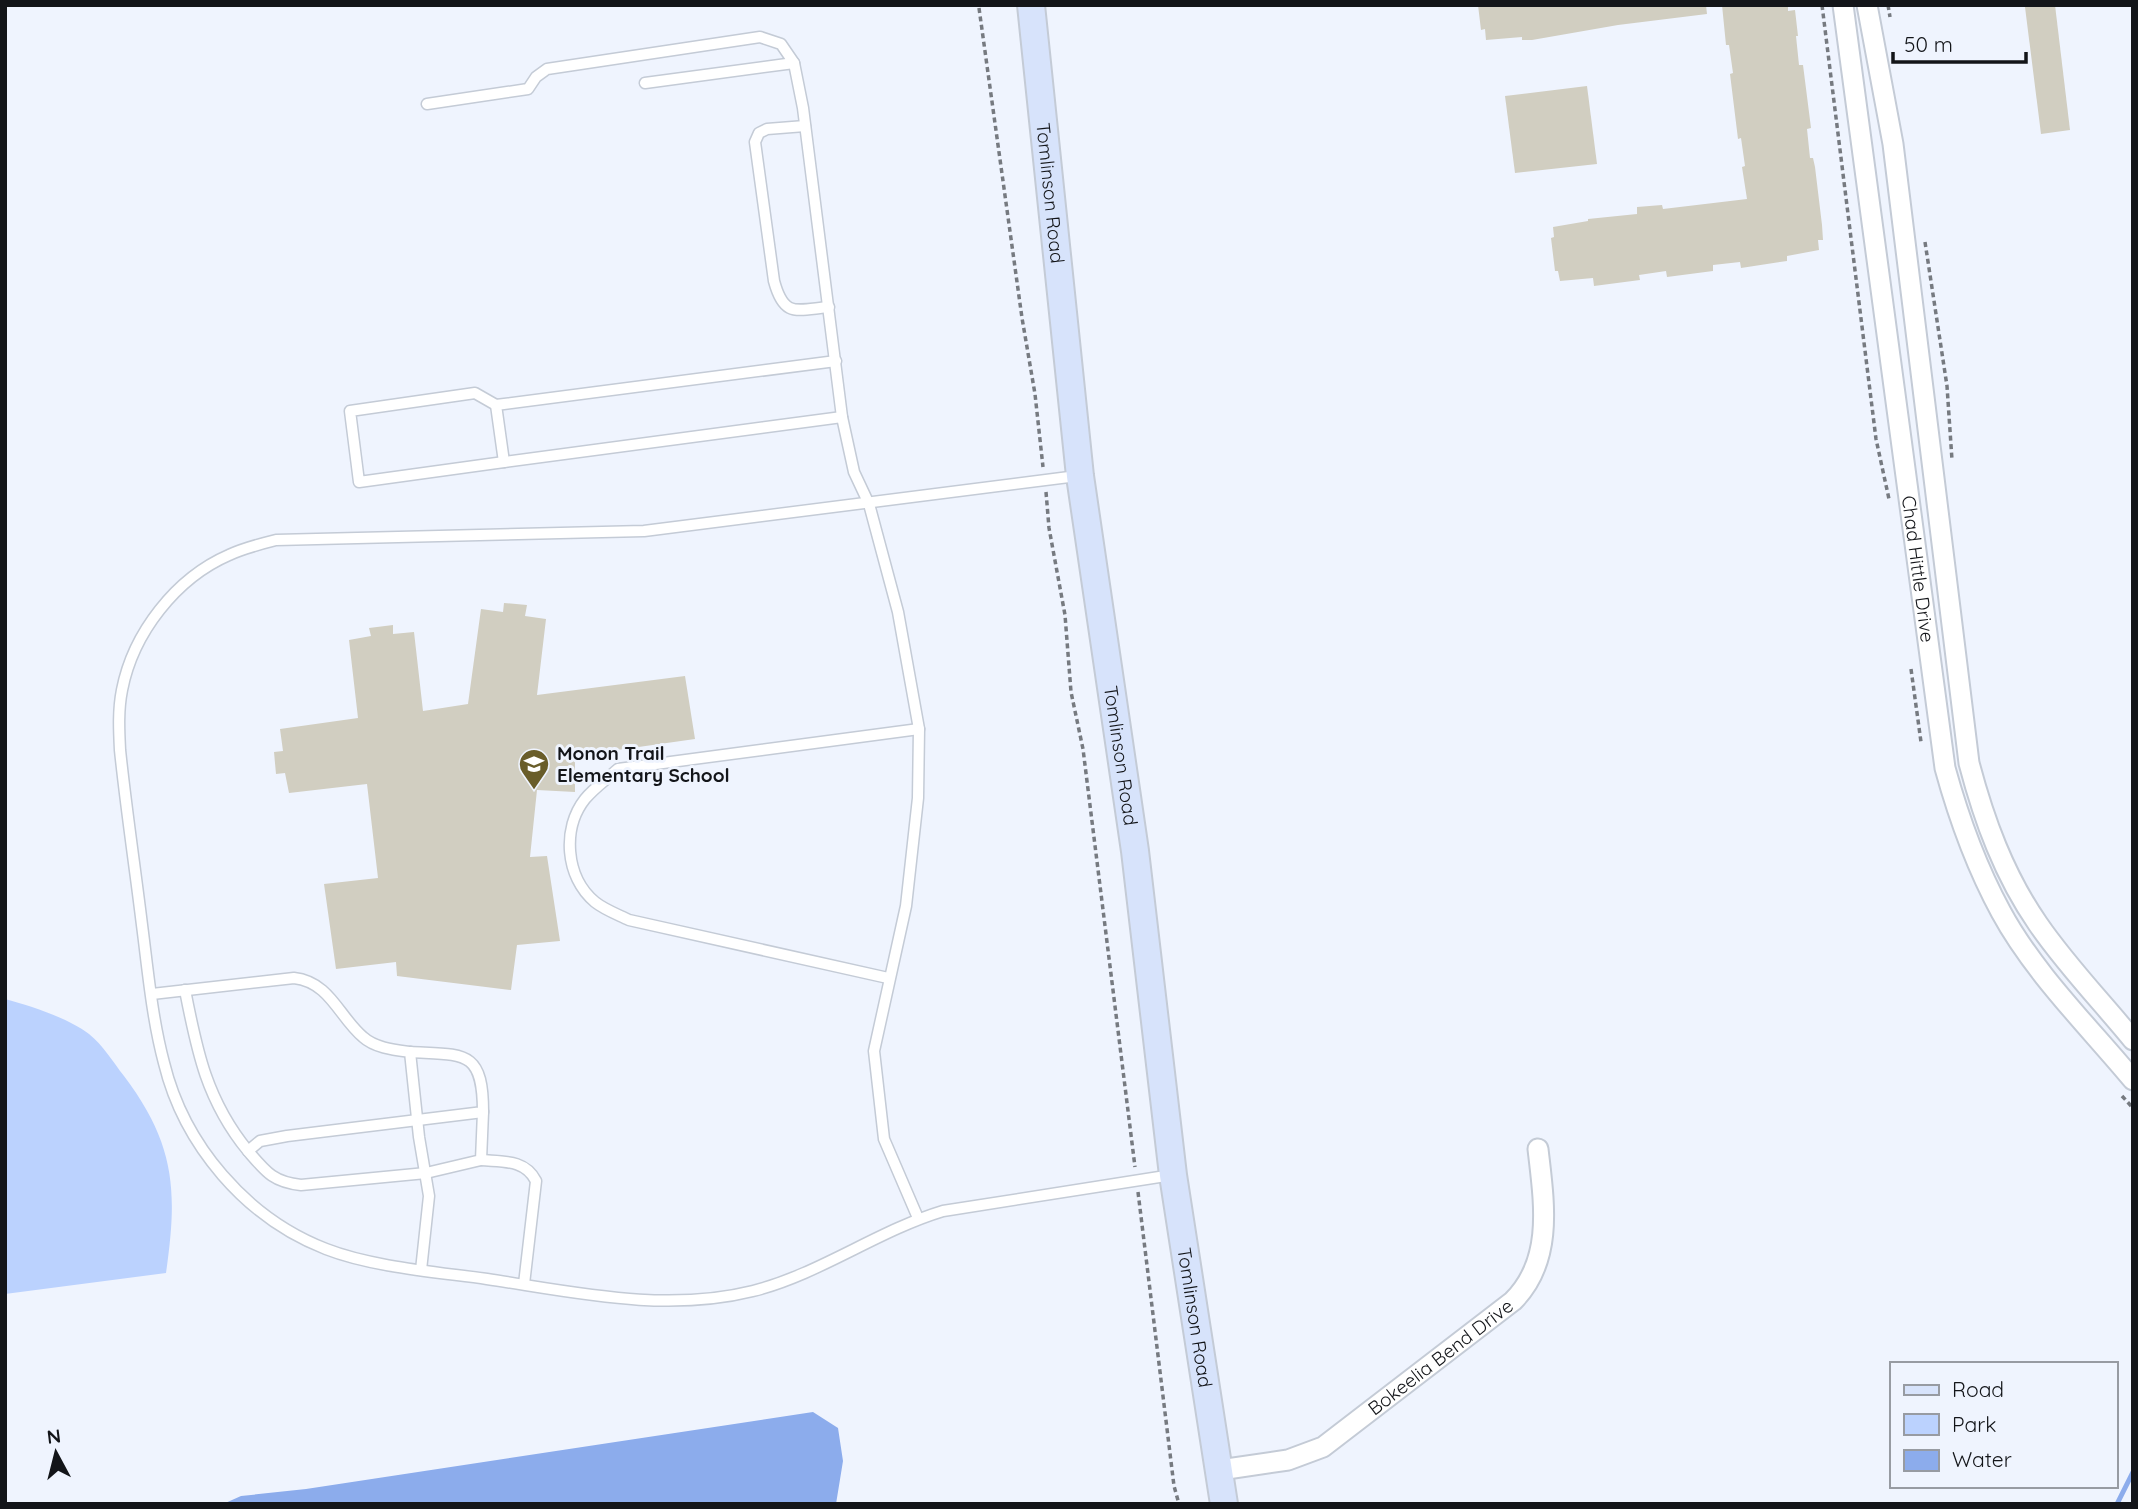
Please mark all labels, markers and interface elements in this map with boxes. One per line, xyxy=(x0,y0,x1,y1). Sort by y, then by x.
scale bar xyxy=(1893,21,2026,65)
text: 50 m xyxy=(1904,31,1953,57)
street label: Tomlinson Road xyxy=(1031,122,1070,264)
street label: Chad Hittle Drive xyxy=(1897,494,1940,644)
street label: Tomlinson Road xyxy=(1099,684,1143,827)
place label: Monon Trail Elementary School xyxy=(557,741,730,787)
school or university icon: Monon Trail Elementary School xyxy=(517,747,551,791)
street label: Tomlinson Road xyxy=(1172,1246,1218,1389)
street label: Bokeelia Bend Drive xyxy=(1363,1293,1518,1420)
legend xyxy=(1890,1362,2117,1488)
text: Road xyxy=(1952,1376,2004,1402)
text: Park xyxy=(1952,1411,1996,1437)
north arrow xyxy=(21,1418,91,1488)
text: N xyxy=(46,1423,62,1449)
text: Water xyxy=(1952,1446,2012,1472)

